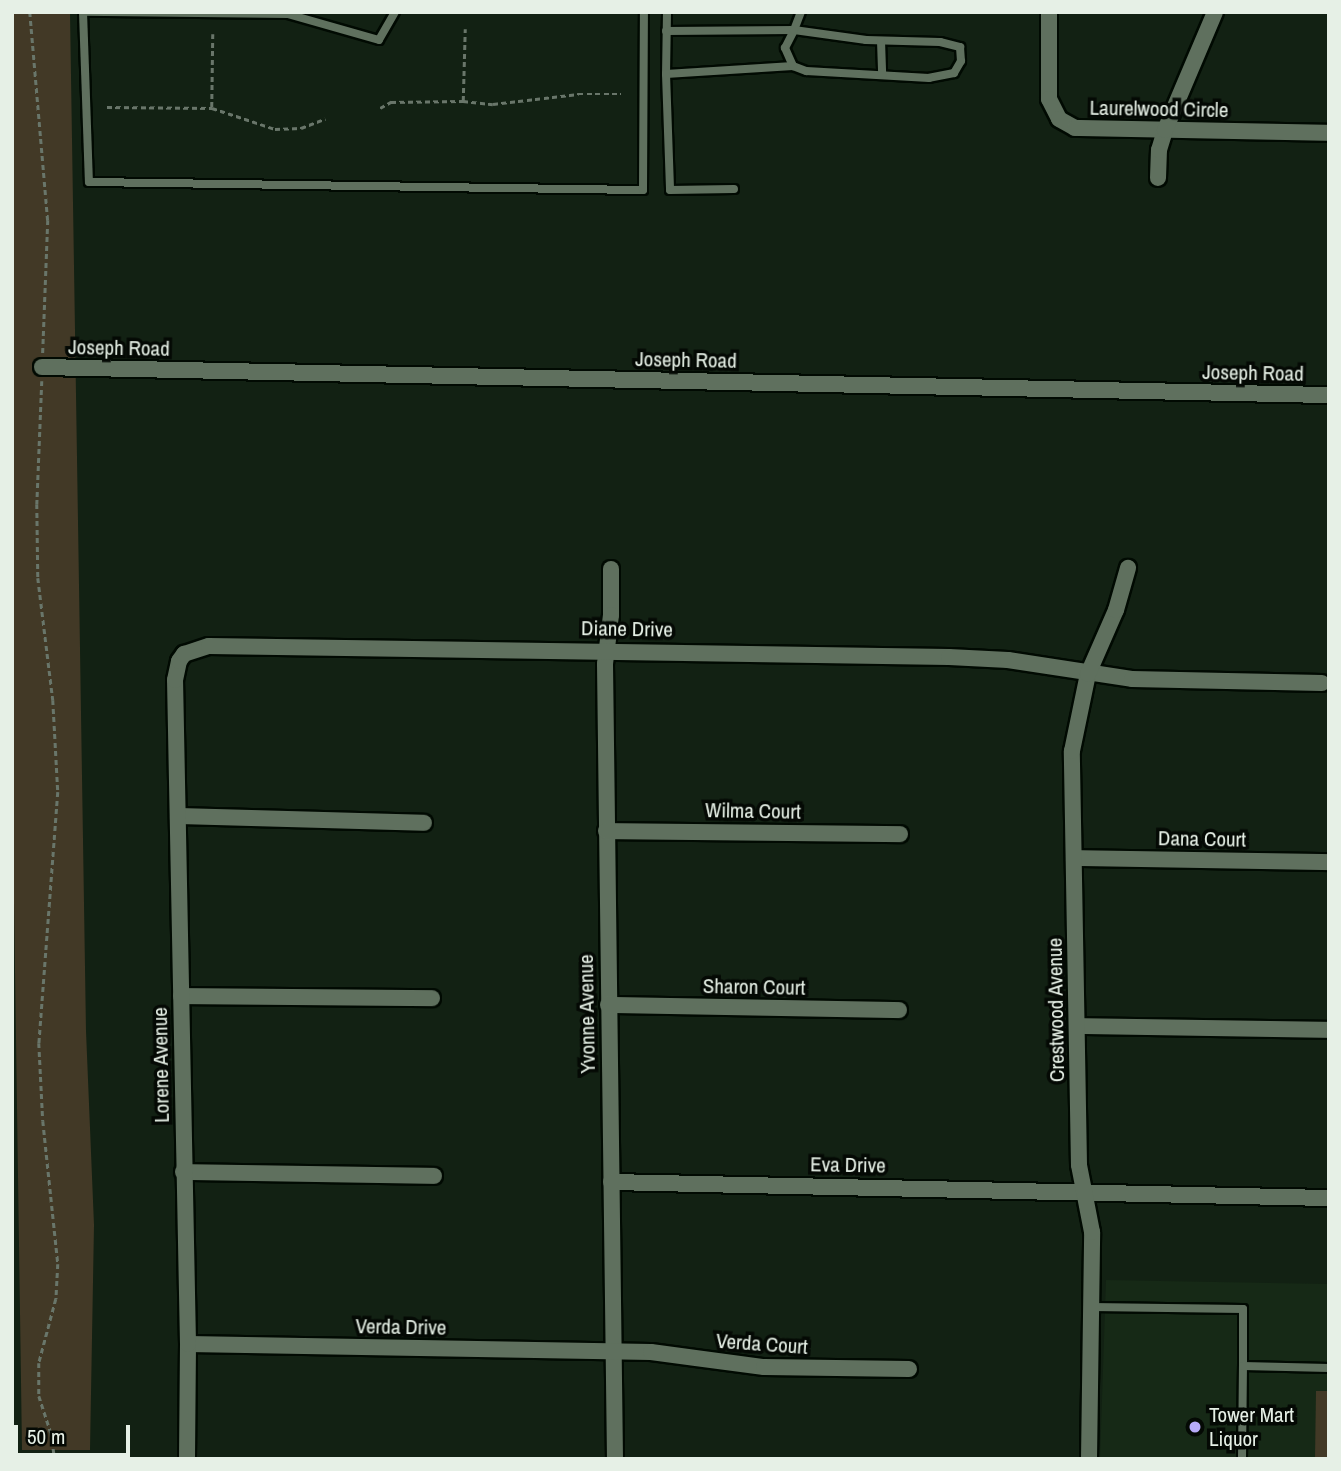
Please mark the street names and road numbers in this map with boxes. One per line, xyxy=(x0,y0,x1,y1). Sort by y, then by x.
street label: Laurelwood Circle xyxy=(1089,95,1229,123)
street label: Joseph Road xyxy=(68,335,170,361)
street label: Joseph Road xyxy=(635,347,737,373)
street label: Joseph Road xyxy=(1202,360,1304,386)
street label: Diane Drive xyxy=(581,616,673,642)
street label: Wilma Court xyxy=(705,798,801,824)
street label: Dana Court xyxy=(1158,826,1246,852)
street label: Crestwood Avenue xyxy=(1042,937,1070,1083)
street label: Yvonne Avenue xyxy=(573,954,601,1074)
street label: Sharon Court xyxy=(703,974,805,1000)
street label: Lorene Avenue xyxy=(147,1007,175,1123)
street label: Eva Drive xyxy=(810,1152,886,1178)
street label: Verda Drive xyxy=(355,1314,447,1340)
street label: Verda Court xyxy=(715,1328,809,1360)

